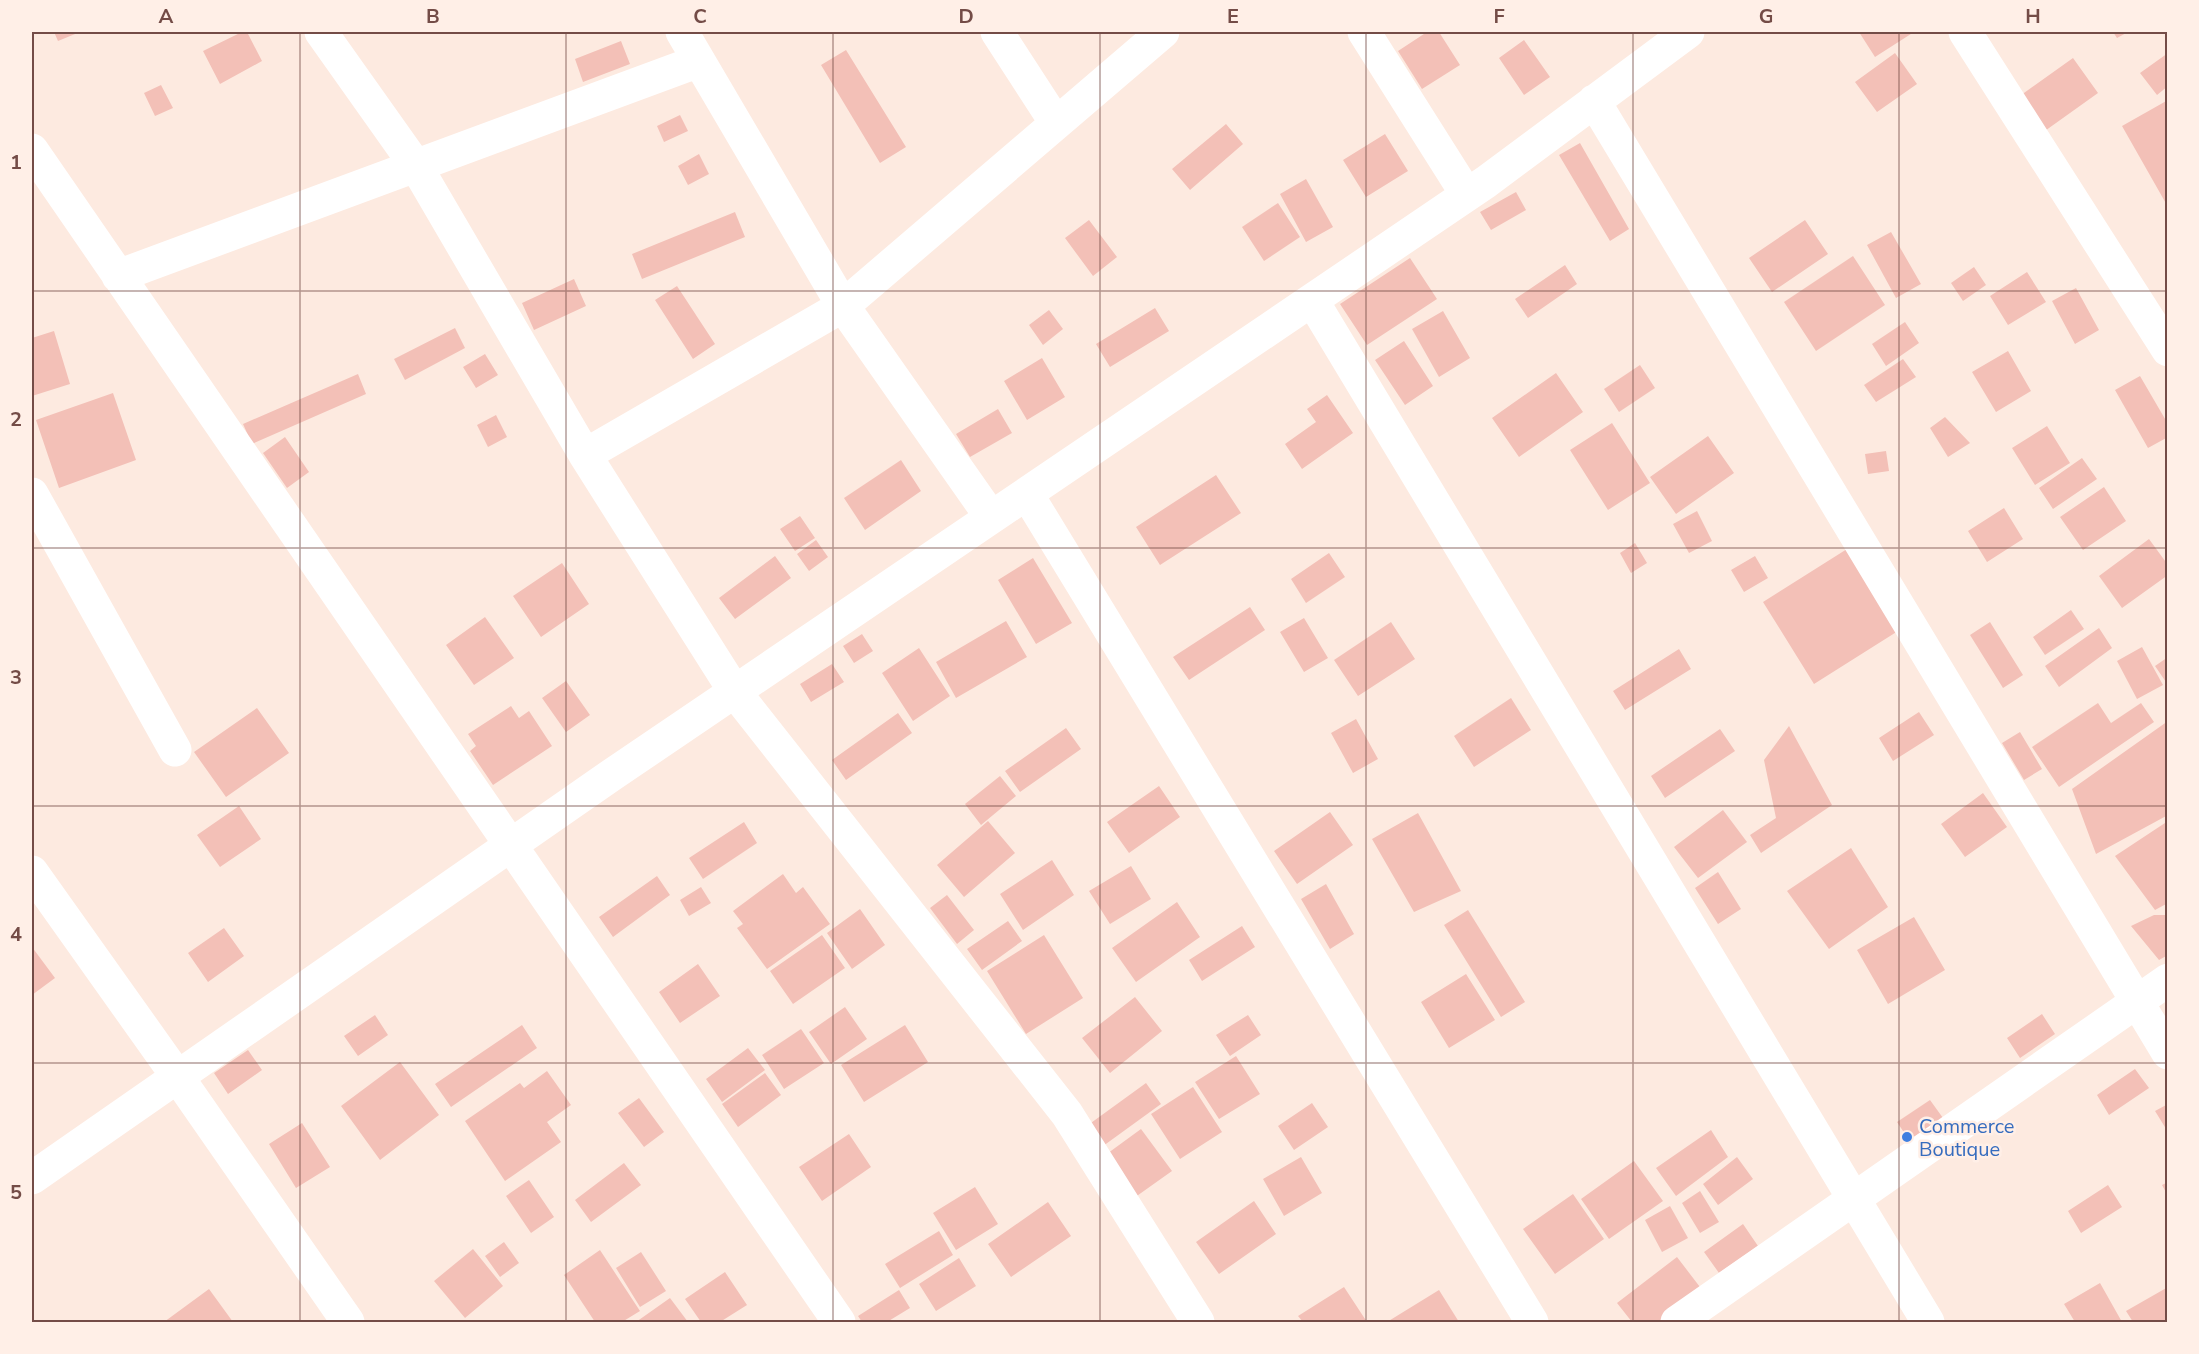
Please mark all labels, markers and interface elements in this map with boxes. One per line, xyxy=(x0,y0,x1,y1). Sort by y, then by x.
text: A xyxy=(159,3,174,30)
text: B xyxy=(426,3,440,30)
text: C xyxy=(693,3,707,30)
text: D xyxy=(958,3,974,30)
text: E xyxy=(1227,3,1239,30)
text: F xyxy=(1493,3,1505,30)
text: G xyxy=(1759,3,1773,30)
text: H xyxy=(2025,3,2041,30)
text: 1 xyxy=(10,149,22,176)
text: 2 xyxy=(10,406,22,433)
text: 3 xyxy=(10,664,22,691)
text: 4 xyxy=(10,921,22,948)
place label: Commerce Boutique xyxy=(1919,1113,2015,1163)
marker: Commerce Boutique xyxy=(1900,1130,1914,1144)
text: 5 xyxy=(10,1179,22,1206)

